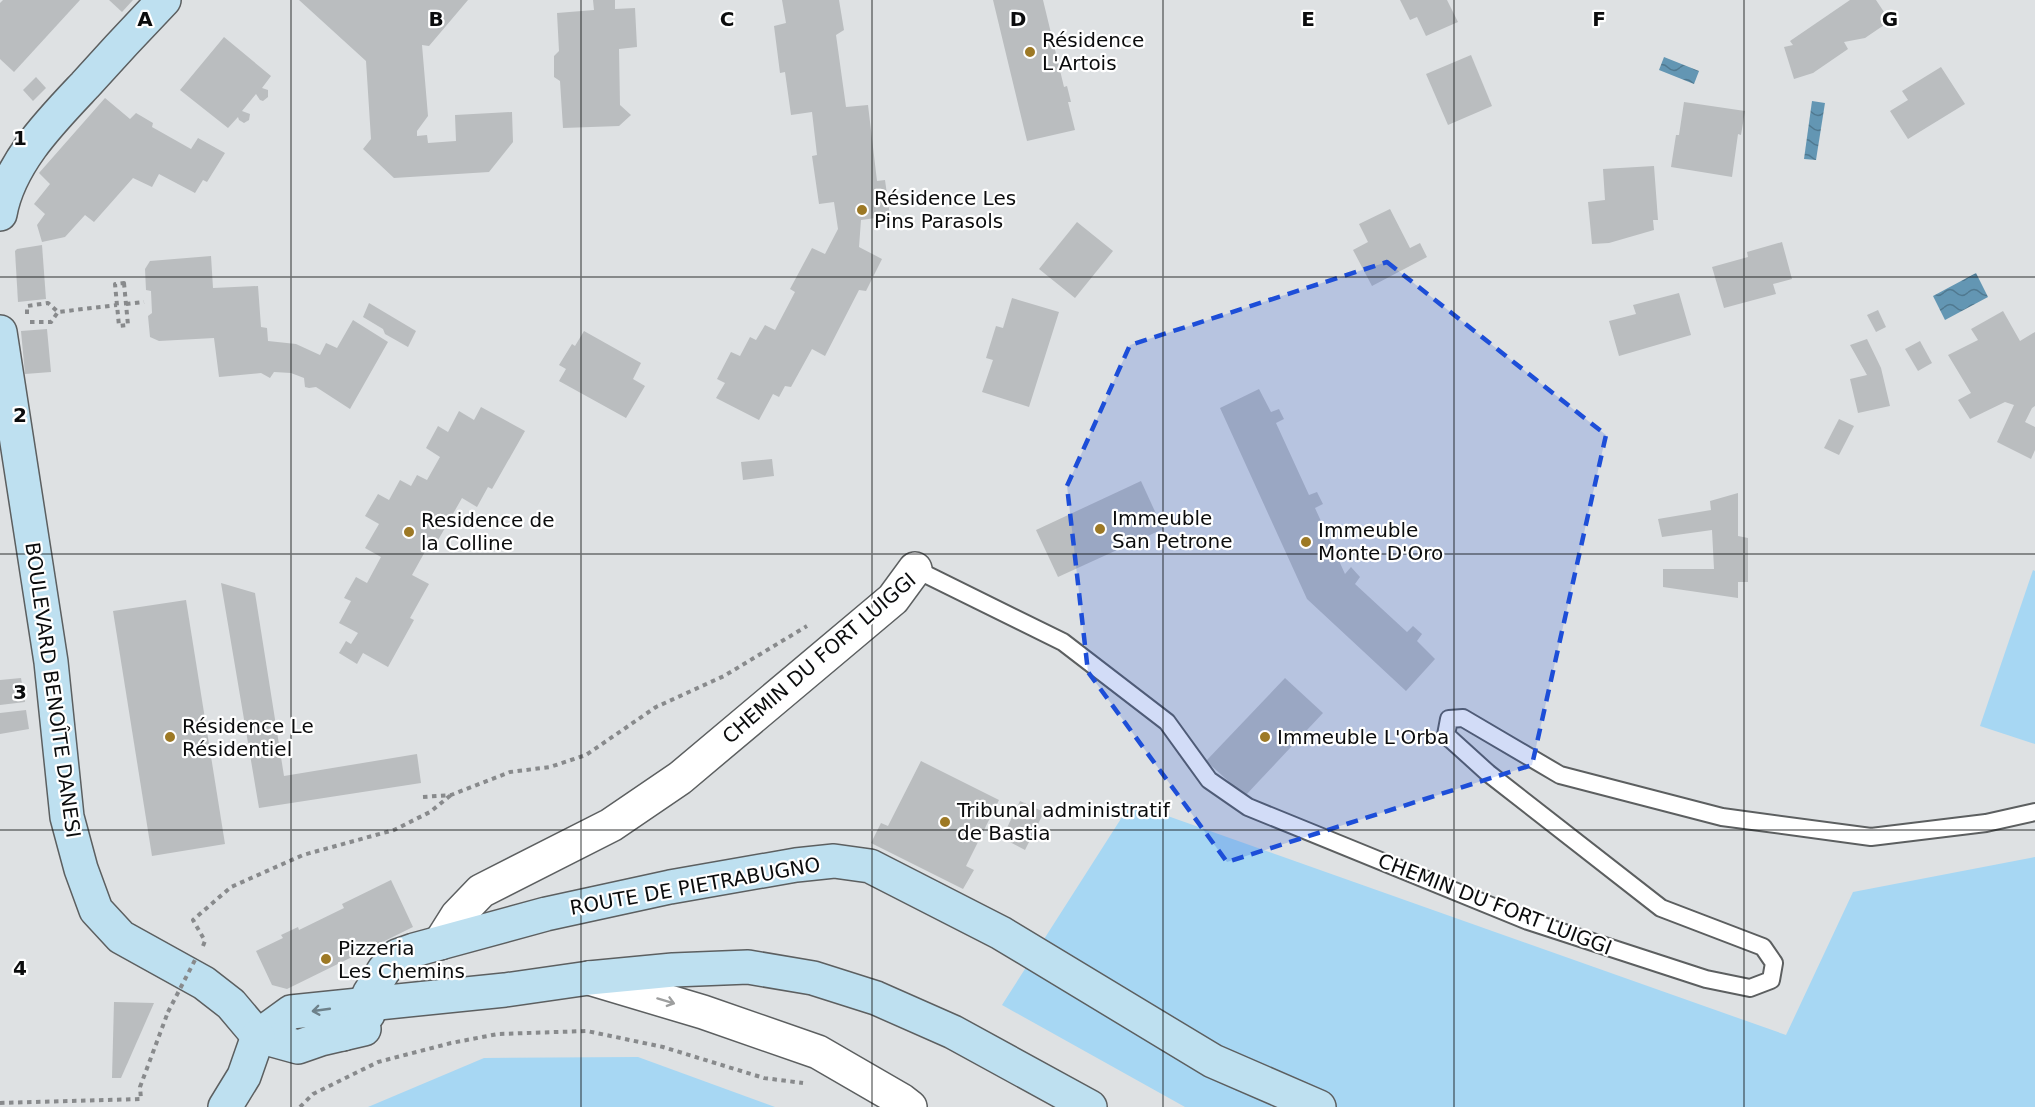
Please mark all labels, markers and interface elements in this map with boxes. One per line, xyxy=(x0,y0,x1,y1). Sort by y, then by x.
text: A xyxy=(137,7,153,31)
text: B xyxy=(428,7,444,31)
text: C xyxy=(720,7,734,31)
text: D xyxy=(1010,7,1026,31)
text: E xyxy=(1301,7,1315,31)
text: F xyxy=(1592,7,1606,31)
text: G xyxy=(1882,7,1898,31)
place label: Résidence L'Artois xyxy=(1042,28,1144,75)
marker: Résidence L'Artois xyxy=(1023,45,1037,59)
text: 1 xyxy=(13,126,27,150)
place label: Résidence Les Pins Parasols xyxy=(874,186,1016,233)
marker: Résidence Les Pins Parasols xyxy=(855,203,869,217)
text: 2 xyxy=(13,403,27,427)
place label: Immeuble San Petrone xyxy=(1112,506,1232,553)
place label: Residence de la Colline xyxy=(421,508,555,555)
place label: Immeuble Monte D'Oro xyxy=(1318,518,1443,565)
marker: Immeuble San Petrone xyxy=(1093,522,1107,536)
marker: Residence de la Colline xyxy=(402,525,416,539)
marker: Immeuble Monte D'Oro xyxy=(1299,535,1313,549)
street label: BOULEVARD BENOÎTE DANESI xyxy=(20,541,86,839)
street label: CHEMIN DU FORT LUIGGI xyxy=(717,567,921,749)
text: 3 xyxy=(13,680,27,704)
place label: Résidence Le Résidentiel xyxy=(182,714,314,761)
place label: Immeuble L'Orba xyxy=(1277,725,1449,749)
marker: Résidence Le Résidentiel xyxy=(163,730,177,744)
marker: Immeuble L'Orba xyxy=(1258,730,1272,744)
place label: Tribunal administratif de Bastia xyxy=(956,798,1171,845)
marker: Tribunal administratif de Bastia xyxy=(938,815,952,829)
street label: CHEMIN DU FORT LUIGGI xyxy=(1375,848,1615,960)
street label: ROUTE DE PIETRABUGNO xyxy=(568,852,822,920)
place label: Pizzeria Les Chemins xyxy=(338,936,465,983)
marker: Pizzeria Les Chemins xyxy=(319,952,333,966)
text: 4 xyxy=(13,956,27,980)
one-way arrow xyxy=(656,996,675,1007)
one-way arrow xyxy=(312,1005,332,1016)

